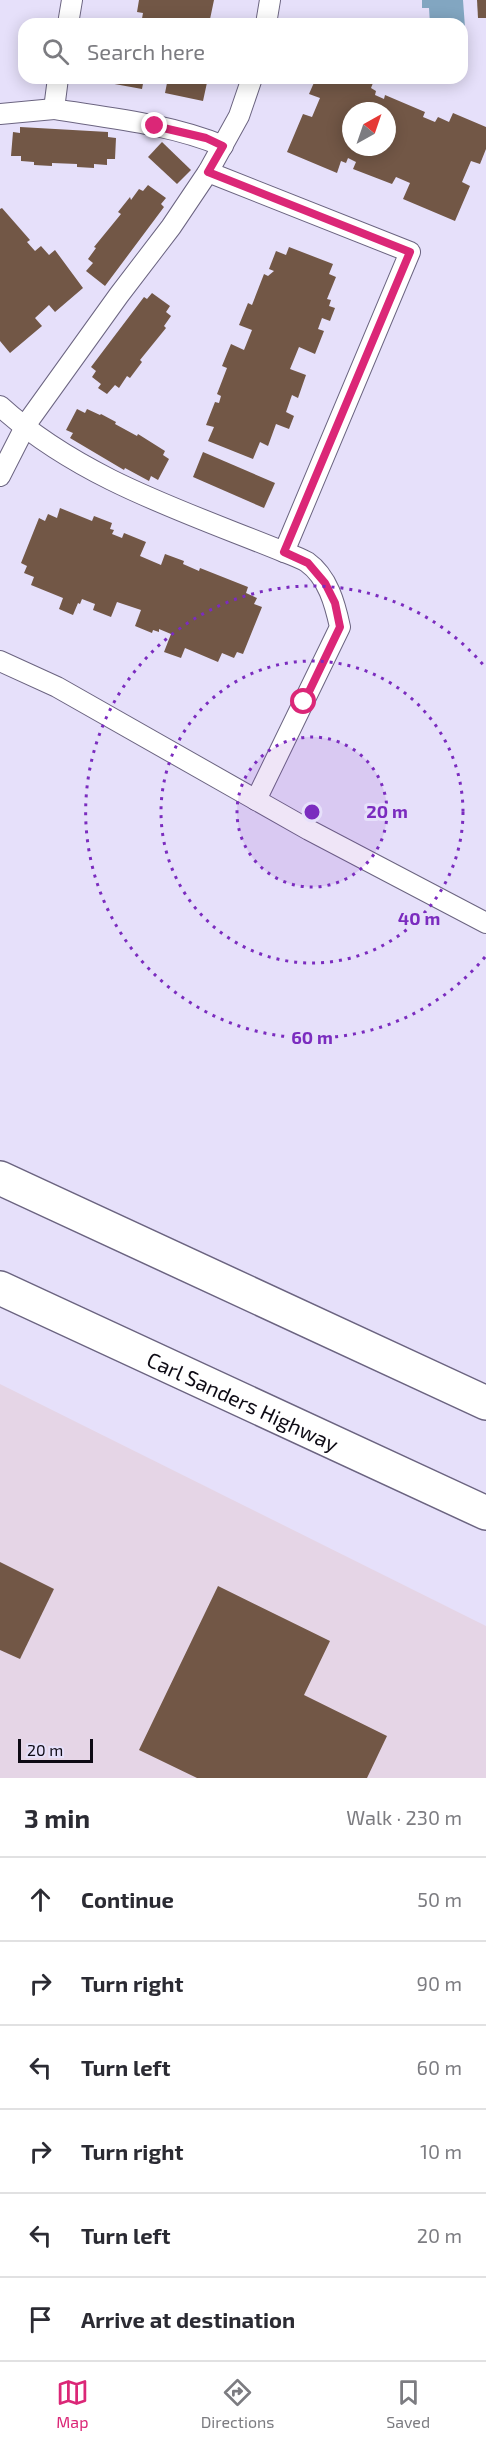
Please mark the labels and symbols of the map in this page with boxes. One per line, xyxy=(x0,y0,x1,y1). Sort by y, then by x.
north arrow xyxy=(342,102,396,156)
route end xyxy=(141,112,167,138)
route start xyxy=(290,688,316,714)
text: 20 m xyxy=(366,800,408,822)
centre of rings xyxy=(302,802,322,822)
text: 40 m xyxy=(398,907,440,929)
text: 60 m xyxy=(291,1026,333,1048)
street label: Carl Sanders Highway xyxy=(144,1346,343,1456)
scale bar xyxy=(18,1736,93,1764)

